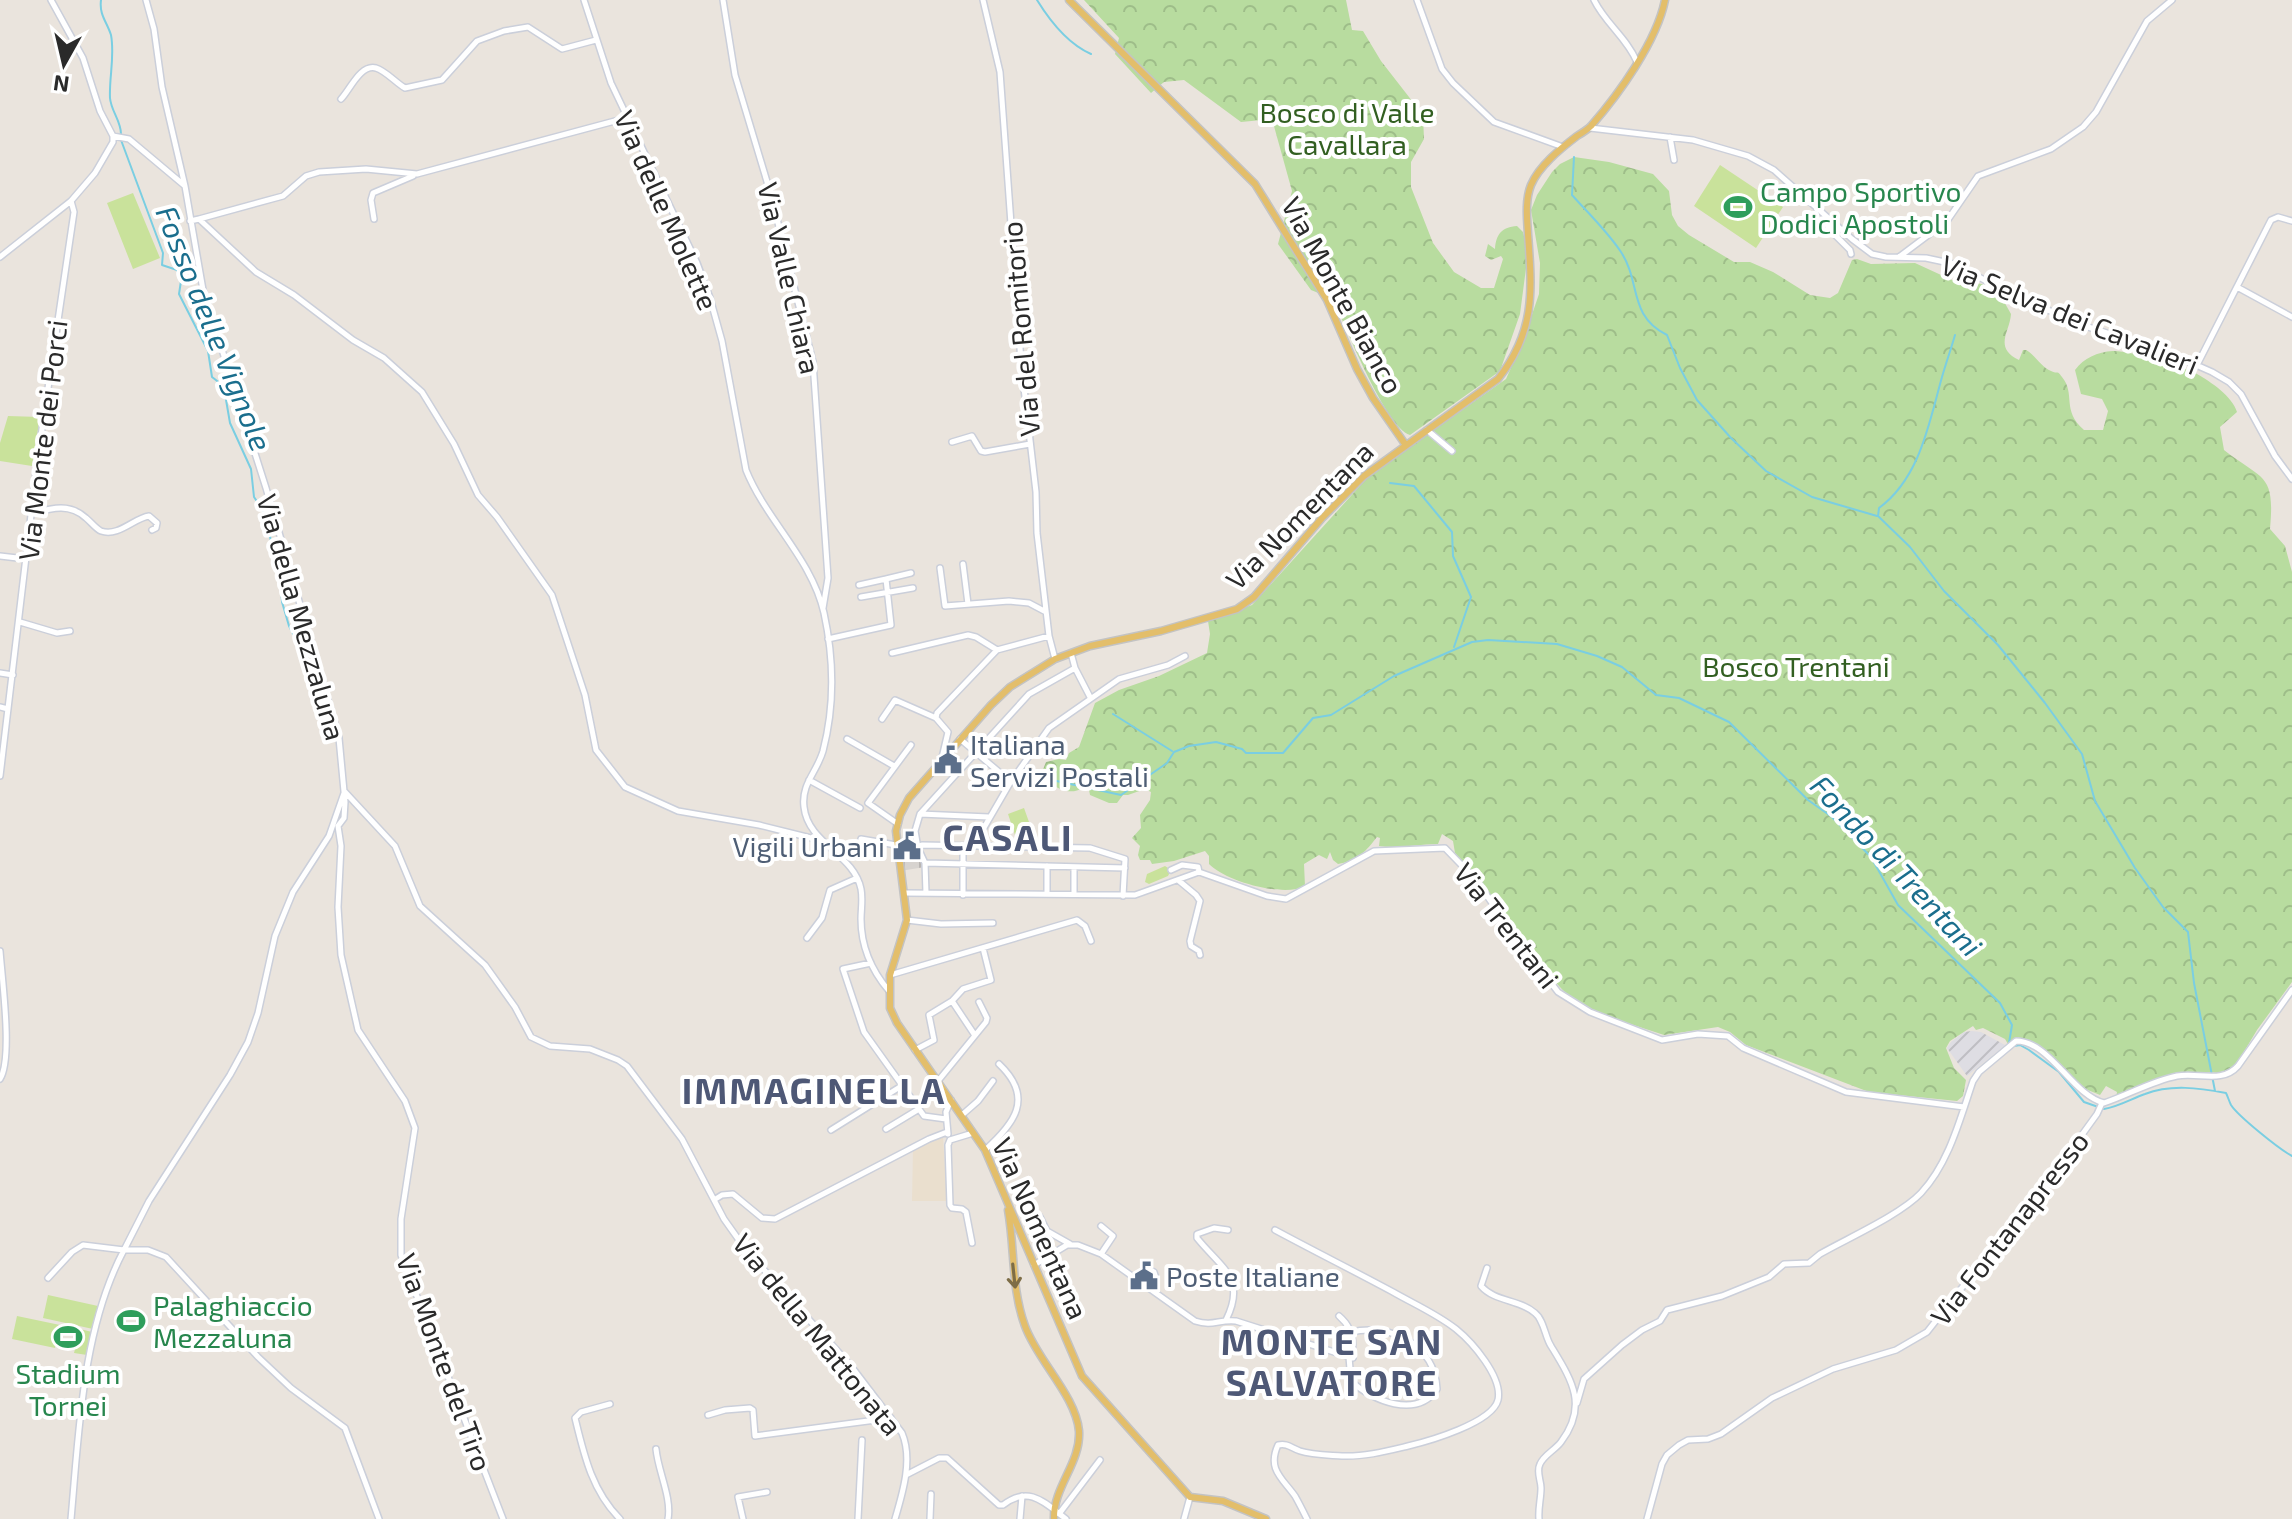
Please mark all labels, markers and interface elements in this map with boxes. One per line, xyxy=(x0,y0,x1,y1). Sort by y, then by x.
north arrow xyxy=(24,24,104,104)
text: N xyxy=(51,71,71,99)
park label: Bosco di Valle Cavallara xyxy=(1260,95,1434,161)
street label: Via delle Molette xyxy=(608,105,726,315)
place label: Campo Sportivo Dodici Apostoli xyxy=(1760,174,1962,240)
street label: Via Valle Chiara xyxy=(751,179,829,377)
street label: Via Monte Bianco xyxy=(1275,191,1411,399)
sports icon: Campo Sportivo Dodici Apostoli xyxy=(1723,192,1753,222)
water label: Fosso delle Vignole xyxy=(149,200,281,456)
street label: Via del Romitorio xyxy=(994,220,1046,438)
street label: Via Selva dei Cavalieri xyxy=(1936,247,2204,381)
street label: Via Monte dei Porci xyxy=(10,318,74,562)
street label: Via Nomentana xyxy=(1218,434,1380,596)
street label: Via della Mezzaluna xyxy=(251,490,353,744)
park label: Bosco Trentani xyxy=(1702,649,1890,683)
place label: Italiana Servizi Postali xyxy=(970,727,1149,793)
public building icon: Italiana Servizi Postali xyxy=(933,745,963,775)
water label: Fondo di Trentani xyxy=(1804,767,1990,963)
district label: CASALI xyxy=(942,815,1074,858)
place label: Vigili Urbani xyxy=(733,829,885,863)
public building icon: Vigili Urbani xyxy=(892,831,922,861)
street label: Via Trentani xyxy=(1447,855,1567,995)
district label: IMMAGINELLA xyxy=(682,1068,946,1111)
street label: Via Fontanapresso xyxy=(1923,1124,2095,1332)
street label: Via Nomentana xyxy=(986,1132,1096,1324)
street label: Via della Mattonata xyxy=(726,1226,910,1442)
street label: Via Monte del Tiro xyxy=(390,1249,500,1475)
place label: Poste Italiane xyxy=(1166,1259,1340,1293)
public building icon: Poste Italiane xyxy=(1129,1261,1159,1291)
one-way arrow xyxy=(1006,1262,1021,1289)
place label: Palaghiaccio Mezzaluna xyxy=(153,1288,313,1354)
sports icon: Palaghiaccio Mezzaluna xyxy=(116,1306,146,1336)
district label: MONTE SAN SALVATORE xyxy=(1221,1319,1443,1403)
sports icon: Stadium Tornei xyxy=(53,1322,83,1352)
place label: Stadium Tornei xyxy=(15,1356,121,1422)

